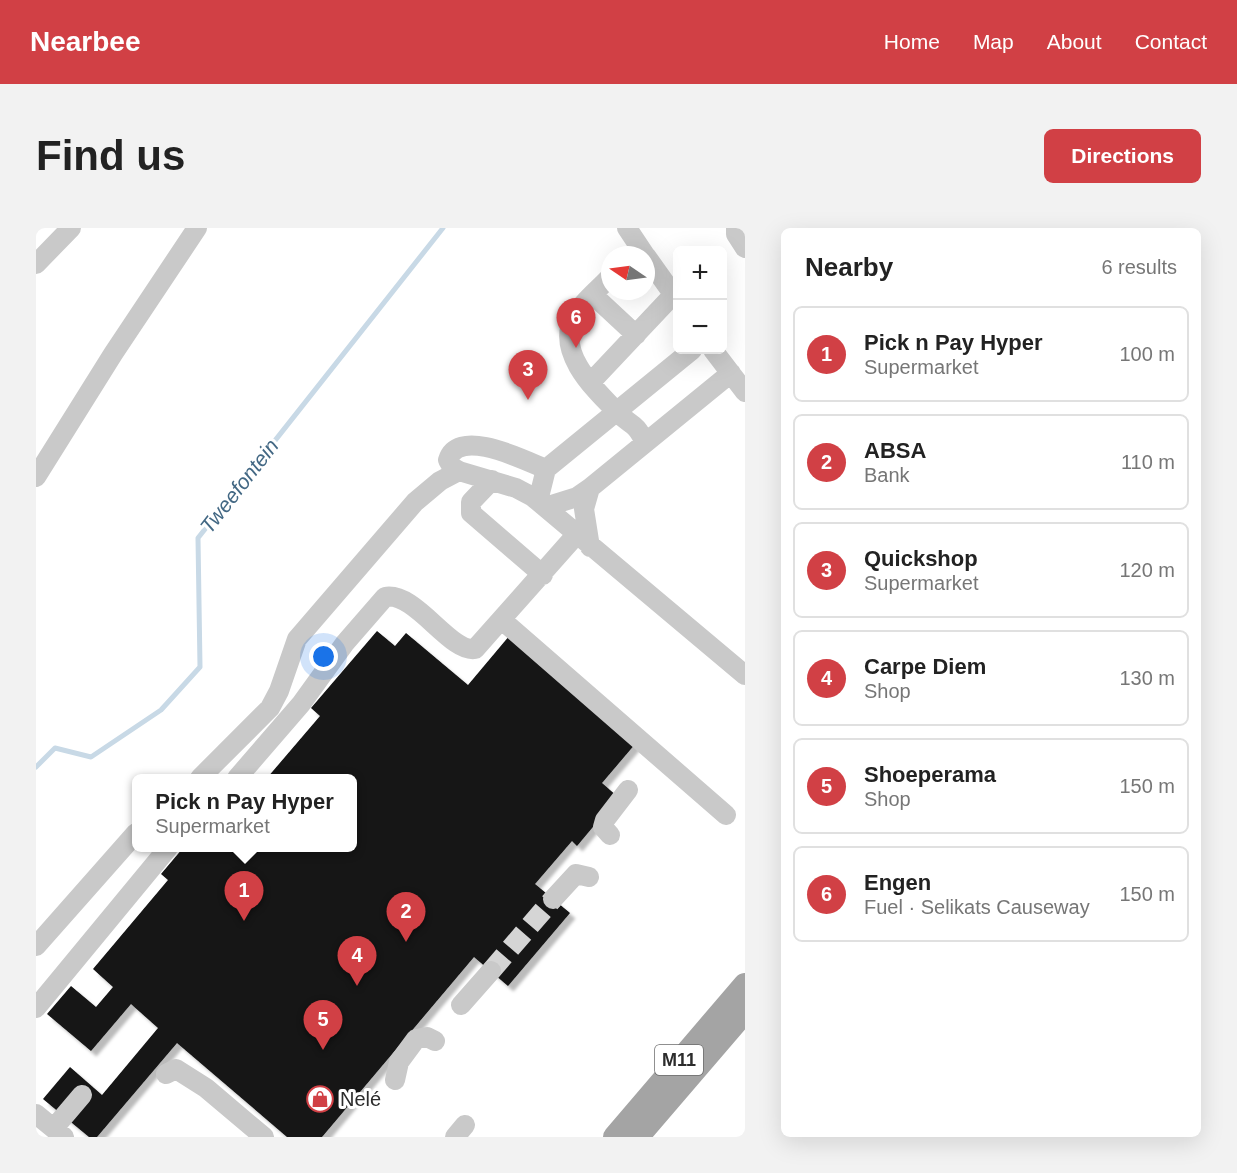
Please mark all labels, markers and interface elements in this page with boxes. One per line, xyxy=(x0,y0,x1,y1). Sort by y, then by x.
text: Nearbee xyxy=(30,26,141,57)
text: Home xyxy=(884,30,940,53)
text: Map xyxy=(973,30,1014,53)
text: About xyxy=(1047,30,1102,53)
text: Contact xyxy=(1135,30,1207,53)
button: Directions xyxy=(1044,129,1201,183)
text: Find us xyxy=(36,132,185,179)
north arrow xyxy=(601,246,655,300)
map controls xyxy=(673,246,727,354)
button: + xyxy=(673,246,727,300)
text: Nearby xyxy=(805,252,893,282)
text: 6 results xyxy=(1101,256,1177,278)
pin: 6 xyxy=(556,298,596,348)
button: − xyxy=(673,300,727,354)
text: Pick n Pay Hyper xyxy=(864,330,1043,355)
text: 1 xyxy=(821,343,832,365)
text: 100 m xyxy=(1119,343,1175,365)
pin: 3 xyxy=(508,350,548,400)
text: Supermarket xyxy=(864,356,979,378)
water label: Tweefontein xyxy=(195,434,283,538)
text: ABSA xyxy=(864,438,926,463)
text: 2 xyxy=(821,451,832,473)
text: 110 m xyxy=(1121,451,1175,473)
text: Bank xyxy=(864,464,910,486)
text: Quickshop xyxy=(864,546,978,571)
text: 3 xyxy=(821,559,832,581)
text: 120 m xyxy=(1119,559,1175,581)
text: Supermarket xyxy=(864,572,979,594)
your location xyxy=(309,642,338,671)
text: Carpe Diem xyxy=(864,654,986,679)
text: 4 xyxy=(821,667,832,689)
text: 130 m xyxy=(1119,667,1175,689)
text: Shop xyxy=(864,680,911,702)
text: Shoeperama xyxy=(864,762,996,787)
popup xyxy=(132,774,357,852)
text: 5 xyxy=(821,775,832,797)
text: 150 m xyxy=(1119,775,1175,797)
text: Shop xyxy=(864,788,911,810)
text: Pick n Pay Hyper xyxy=(155,789,334,814)
text: Supermarket xyxy=(155,815,270,837)
text: Engen xyxy=(864,870,931,895)
pin: 1 xyxy=(224,872,264,921)
text: 6 xyxy=(821,883,832,905)
text: 150 m xyxy=(1119,883,1175,905)
pin: 2 xyxy=(386,892,425,942)
text: Fuel · Selikats Causeway xyxy=(864,896,1090,918)
pin: 4 xyxy=(338,936,376,986)
pin: 5 xyxy=(304,1000,342,1050)
road number: M11 xyxy=(655,1045,703,1075)
shop icon: Nelé xyxy=(305,1084,335,1114)
place label: Nelé xyxy=(340,1088,381,1110)

